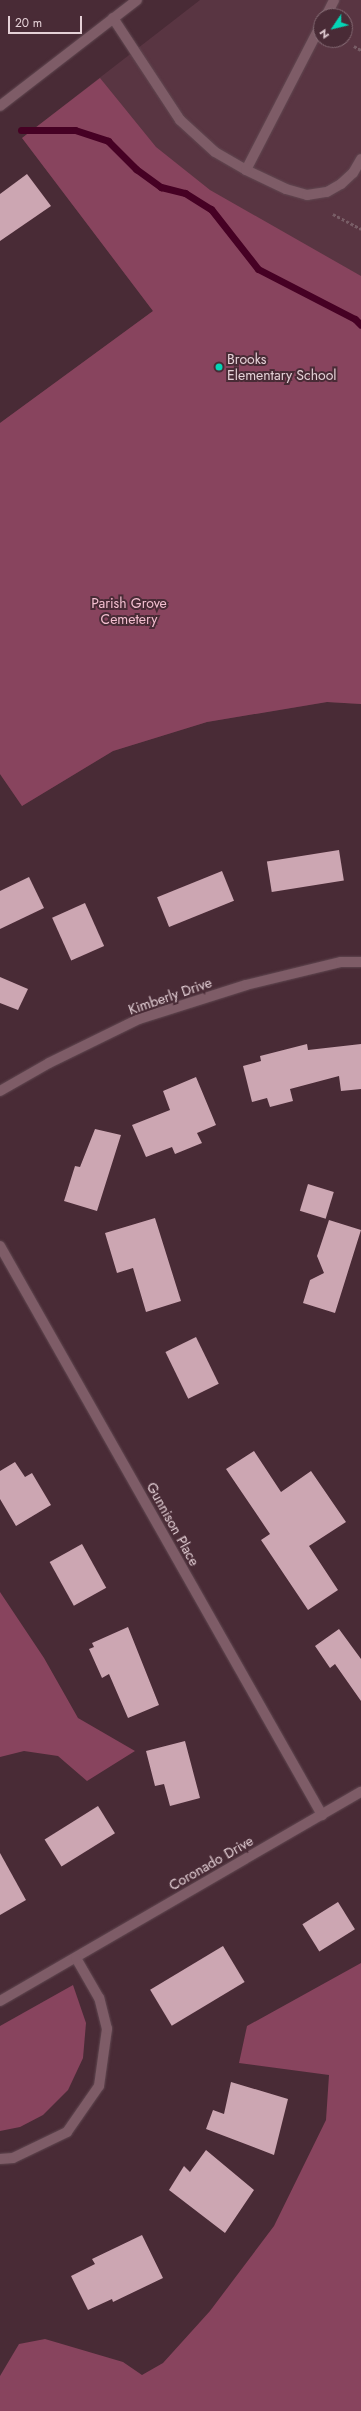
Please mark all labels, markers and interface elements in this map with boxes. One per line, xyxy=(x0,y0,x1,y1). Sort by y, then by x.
scale bar xyxy=(10,8,84,34)
north arrow xyxy=(313,8,353,48)
text: 20 m xyxy=(15,14,42,32)
text: N xyxy=(315,26,333,42)
place label: Brooks Elementary School xyxy=(227,351,337,384)
marker: Brooks Elementary School xyxy=(214,362,224,372)
park label: Parish Grove Cemetery xyxy=(91,595,167,628)
street label: Kimberly Drive xyxy=(126,974,214,1018)
street label: Gunnison Place xyxy=(143,1479,203,1569)
street label: Coronado Drive xyxy=(166,1832,256,1894)

